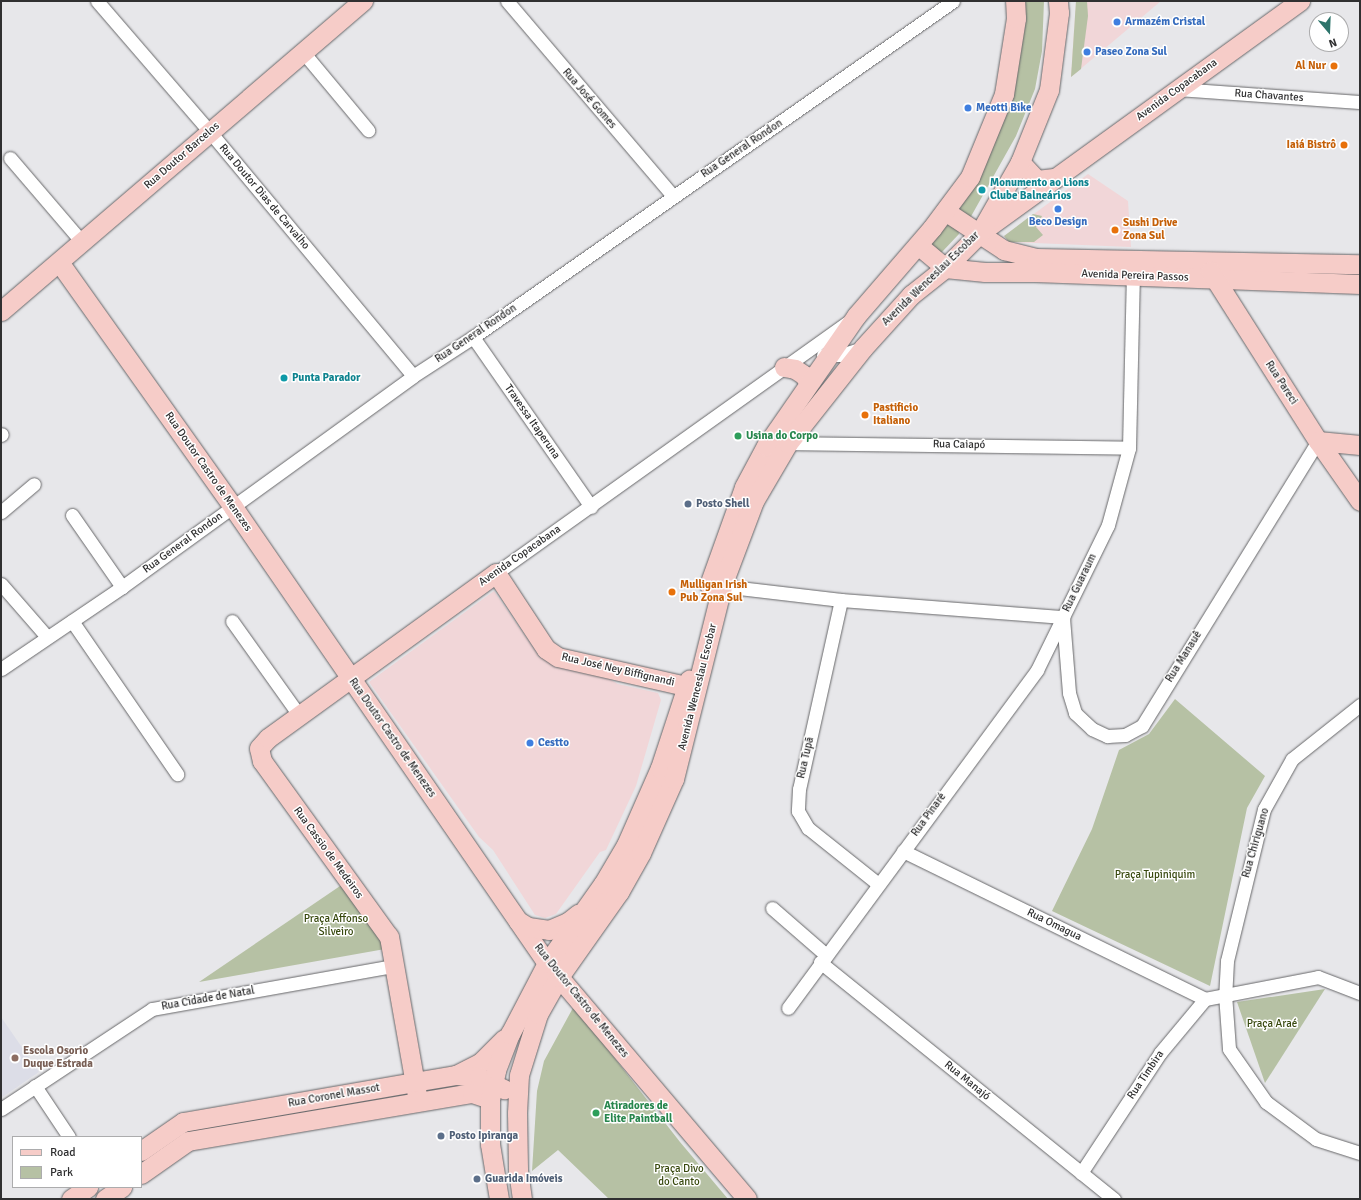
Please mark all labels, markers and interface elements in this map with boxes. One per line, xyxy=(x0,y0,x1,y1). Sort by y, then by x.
north arrow xyxy=(1309,12,1349,52)
place label: Armazém Cristal xyxy=(1125,15,1205,29)
marker: Armazém Cristal xyxy=(1112,17,1122,27)
text: N xyxy=(1327,35,1338,50)
place label: Paseo Zona Sul xyxy=(1095,45,1167,59)
marker: Paseo Zona Sul xyxy=(1082,47,1092,57)
street label: Avenida Copacabana xyxy=(1134,56,1220,124)
place label: Al Nur xyxy=(1295,59,1326,73)
marker: Al Nur xyxy=(1329,61,1339,71)
street label: Rua José Gomes xyxy=(559,66,619,132)
street label: Rua Chavantes xyxy=(1234,87,1304,105)
place label: Meotti Bike xyxy=(976,101,1031,115)
marker: Meotti Bike xyxy=(963,103,973,113)
street label: Rua General Rondon xyxy=(699,117,785,181)
street label: Rua Doutor Barcelos xyxy=(142,120,222,192)
place label: Iaiá Bistrô xyxy=(1287,138,1336,152)
marker: Iaiá Bistrô xyxy=(1339,140,1349,150)
street label: Rua Doutor Dias de Carvalho xyxy=(216,141,312,253)
place label: Monumento ao Lions Clube Balneários xyxy=(990,177,1089,203)
marker: Monumento ao Lions Clube Balneários xyxy=(977,185,987,195)
marker: Beco Design xyxy=(1053,204,1063,214)
place label: Beco Design xyxy=(1029,215,1087,229)
place label: Sushi Drive Zona Sul xyxy=(1123,217,1177,243)
marker: Sushi Drive Zona Sul xyxy=(1110,225,1120,235)
street label: Avenida Wenceslau Escobar xyxy=(880,229,982,329)
street label: Avenida Pereira Passos xyxy=(1081,268,1189,284)
street label: Rua General Rondon xyxy=(433,302,519,366)
street label: Rua Pareci xyxy=(1262,359,1300,407)
place label: Punta Parador xyxy=(292,371,360,385)
marker: Punta Parador xyxy=(279,373,289,383)
street label: Travessa Itaperuna xyxy=(501,382,563,462)
place label: Pastificio Italiano xyxy=(873,402,918,428)
street label: Rua Doutor Castro de Menezes xyxy=(162,410,254,534)
marker: Pastificio Italiano xyxy=(860,410,870,420)
place label: Usina do Corpo xyxy=(746,429,818,443)
marker: Usina do Corpo xyxy=(733,431,743,441)
street label: Rua Caiapó xyxy=(933,438,985,452)
place label: Posto Shell xyxy=(696,497,749,511)
marker: Posto Shell xyxy=(683,499,693,509)
street label: Rua General Rondon xyxy=(141,510,225,576)
street label: Avenida Copacabana xyxy=(476,523,564,589)
street label: Rua Guaraum xyxy=(1060,552,1100,614)
place label: Mulligan Irish Pub Zona Sul xyxy=(680,579,747,605)
marker: Mulligan Irish Pub Zona Sul xyxy=(667,587,677,597)
street label: Avenida Wenceslau Escobar xyxy=(676,622,720,752)
street label: Rua Manauê xyxy=(1163,629,1205,685)
street label: Rua José Ney Biffignandi xyxy=(560,651,676,689)
street label: Rua Doutor Castro de Menezes xyxy=(346,676,438,800)
place label: Cestto xyxy=(538,736,569,750)
street label: Rua Tupã xyxy=(795,736,817,780)
marker: Cestto xyxy=(525,738,535,748)
street label: Rua Pinaré xyxy=(909,791,949,839)
street label: Rua Cassio de Medeiros xyxy=(290,805,366,901)
street label: Rua Chiriguano xyxy=(1240,806,1272,880)
park label: Praça Tupiniquim xyxy=(1115,868,1195,882)
street label: Rua Omagua xyxy=(1024,906,1084,944)
park label: Praça Affonso Silveiro xyxy=(304,913,368,939)
street label: Rua Doutor Castro de Menezes xyxy=(531,941,631,1061)
street label: Rua Cidade de Natal xyxy=(160,984,256,1014)
park label: Praça Araé xyxy=(1247,1017,1297,1031)
place label: Escola Osorio Duque Estrada xyxy=(23,1045,93,1071)
street label: Rua Timbira xyxy=(1125,1048,1167,1102)
marker: Escola Osorio Duque Estrada xyxy=(10,1053,20,1063)
street label: Rua Manajó xyxy=(941,1058,993,1104)
street label: Rua Coronel Massot xyxy=(287,1081,381,1111)
place label: Atiradores de Elite Paintball xyxy=(604,1100,672,1126)
marker: Atiradores de Elite Paintball xyxy=(591,1108,601,1118)
place label: Posto Ipiranga xyxy=(449,1129,518,1143)
marker: Posto Ipiranga xyxy=(436,1131,446,1141)
legend xyxy=(12,1136,142,1188)
text: Road xyxy=(50,1145,76,1160)
park label: Praça Divo do Canto xyxy=(654,1163,704,1189)
text: Park xyxy=(50,1165,73,1180)
place label: Guarida Imóveis xyxy=(485,1172,563,1186)
marker: Guarida Imóveis xyxy=(472,1174,482,1184)

